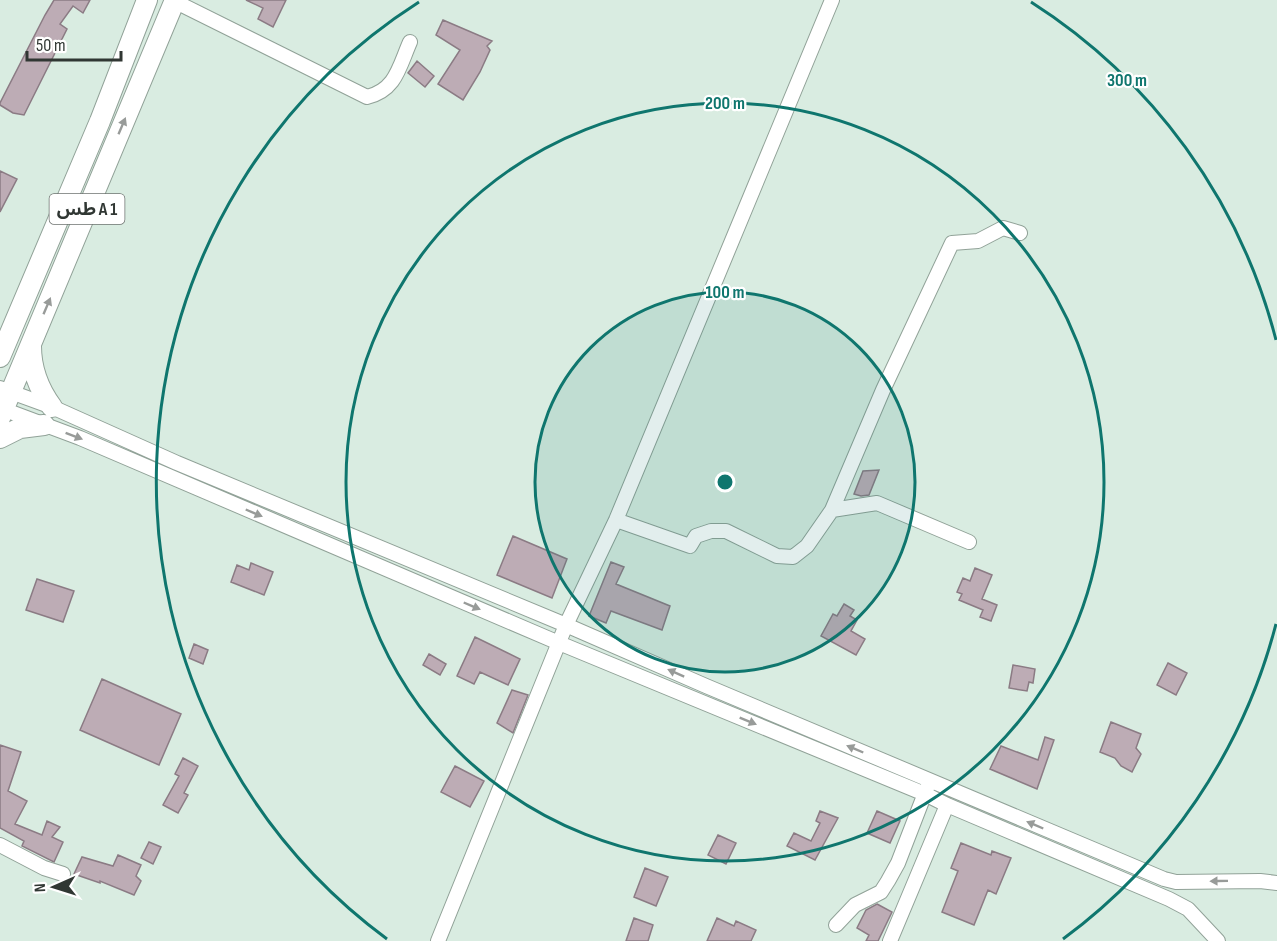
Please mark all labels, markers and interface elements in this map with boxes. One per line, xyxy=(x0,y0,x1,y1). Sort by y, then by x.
scale bar xyxy=(27,24,122,62)
text: 50 m xyxy=(36,35,66,56)
text: 300 m xyxy=(1107,70,1147,91)
text: 200 m xyxy=(705,93,745,114)
one-way arrow xyxy=(118,117,127,135)
road number: طس A 1 xyxy=(50,194,124,224)
text: 100 m xyxy=(706,282,745,303)
one-way arrow xyxy=(43,297,52,315)
one-way arrow xyxy=(65,432,83,442)
centre of rings xyxy=(715,472,735,492)
one-way arrow xyxy=(245,508,263,518)
one-way arrow xyxy=(463,601,481,611)
one-way arrow xyxy=(666,668,684,678)
one-way arrow xyxy=(740,716,758,726)
one-way arrow xyxy=(846,744,864,754)
one-way arrow xyxy=(1026,820,1044,829)
north arrow xyxy=(24,857,84,917)
one-way arrow xyxy=(1209,876,1228,886)
text: N xyxy=(31,883,50,892)

